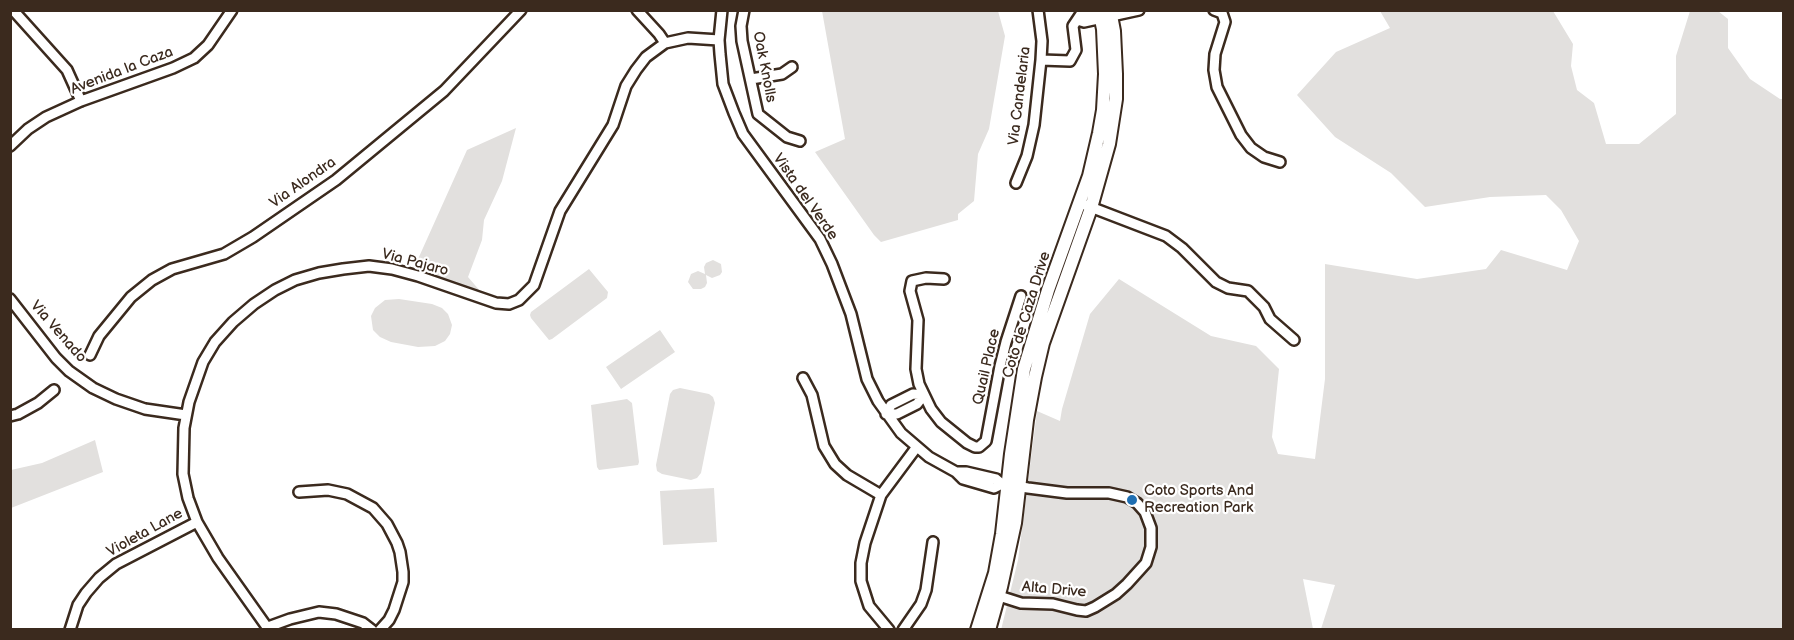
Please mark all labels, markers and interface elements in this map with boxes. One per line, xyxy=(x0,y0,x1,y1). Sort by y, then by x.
street label: Oak Knolls xyxy=(748,30,780,104)
street label: Avenida la Caza xyxy=(68,43,176,99)
street label: Via Candelaria xyxy=(1005,45,1035,147)
street label: Vista del Verde xyxy=(769,150,841,244)
street label: Via Alondra xyxy=(266,154,340,212)
street label: Via Pajaro xyxy=(380,245,450,281)
street label: Coto de Caza Drive xyxy=(999,250,1055,380)
street label: Via Venado xyxy=(26,297,90,367)
street label: Quail Place xyxy=(970,327,1004,407)
place label: Coto Sports And Recreation Park xyxy=(1144,482,1254,517)
marker: Coto Sports And Recreation Park xyxy=(1125,493,1139,507)
street label: Violeta Lane xyxy=(104,505,186,561)
street label: Alta Drive xyxy=(1021,578,1087,602)

